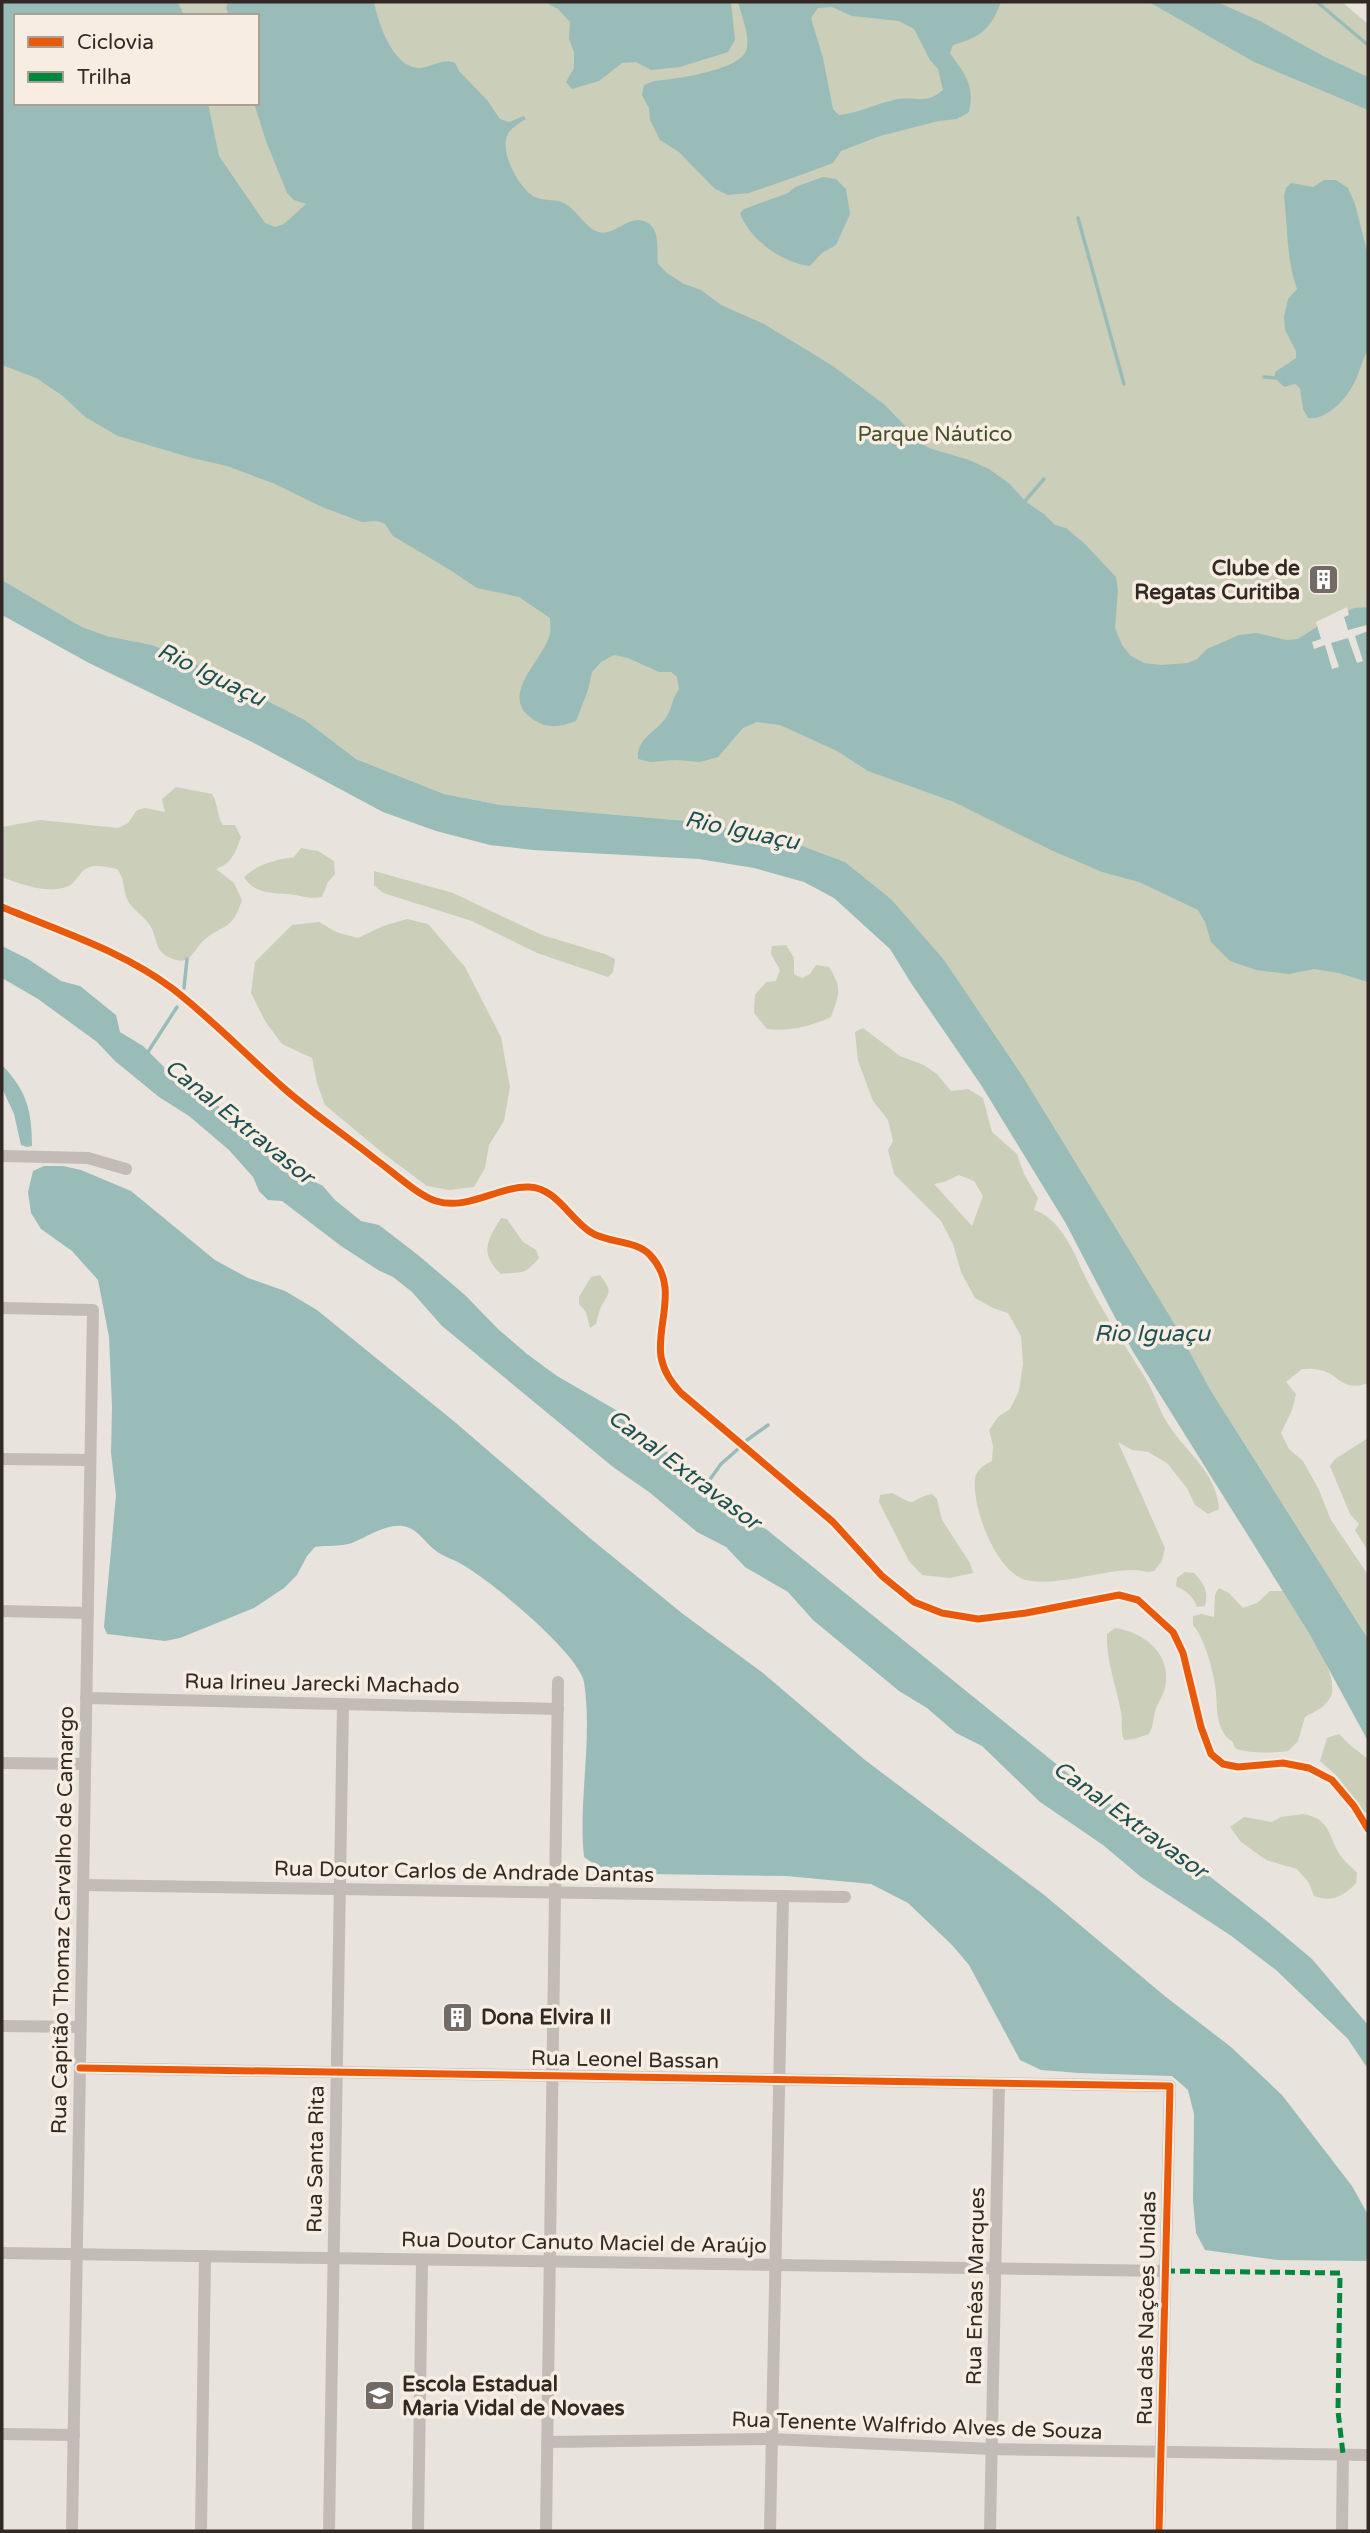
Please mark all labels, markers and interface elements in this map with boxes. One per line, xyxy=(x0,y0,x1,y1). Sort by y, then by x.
legend xyxy=(14,14,259,105)
text: Ciclovia xyxy=(77,30,154,55)
text: Trilha xyxy=(77,65,132,90)
park label: Parque Náutico xyxy=(858,422,1012,447)
place label: Clube de Regatas Curitiba xyxy=(1134,556,1300,605)
building icon: Clube de Regatas Curitiba xyxy=(1306,563,1340,597)
water label: Rio Iguaçu xyxy=(153,637,270,713)
water label: Rio Iguaçu xyxy=(682,805,803,857)
water label: Canal Extravasor xyxy=(159,1053,322,1193)
water label: Rio Iguaçu xyxy=(1094,1320,1211,1348)
water label: Canal Extravasor xyxy=(602,1404,768,1538)
street label: Rua Irineu Jarecki Machado xyxy=(184,1669,460,1699)
street label: Rua Capitão Thomaz Carvalho de Camargo xyxy=(47,1706,79,2134)
water label: Canal Extravasor xyxy=(1047,1755,1215,1887)
street label: Rua Doutor Carlos de Andrade Dantas xyxy=(274,1856,654,1888)
building icon: Dona Elvira II xyxy=(441,2000,475,2034)
place label: Dona Elvira II xyxy=(481,2005,611,2030)
street label: Rua Leonel Bassan xyxy=(531,2046,719,2074)
street label: Rua Santa Rita xyxy=(302,2085,330,2233)
street label: Rua Enéas Marques xyxy=(962,2187,990,2385)
street label: Rua das Nações Unidas xyxy=(1132,2191,1162,2425)
street label: Rua Doutor Canuto Maciel de Araújo xyxy=(401,2227,767,2259)
place label: Escola Estadual Maria Vidal de Novaes xyxy=(402,2372,625,2421)
school or university icon: Escola Estadual Maria Vidal de Novaes xyxy=(362,2379,396,2413)
street label: Rua Tenente Walfrido Alves de Souza xyxy=(731,2407,1103,2445)

